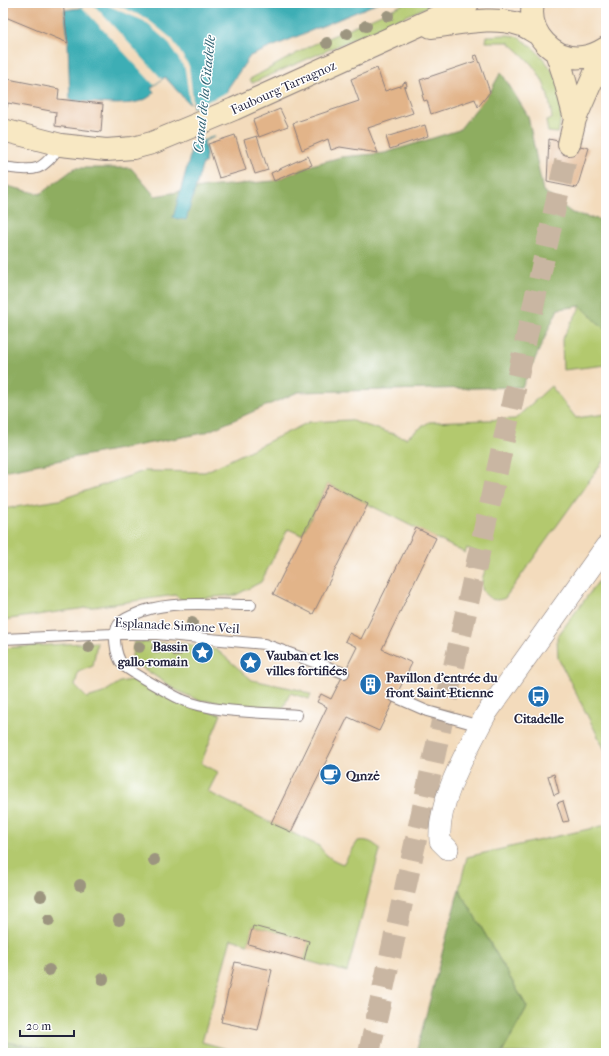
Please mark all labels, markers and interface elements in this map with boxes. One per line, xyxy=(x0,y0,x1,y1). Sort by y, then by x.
water label: Canal de la Citadelle xyxy=(190,34,219,154)
street label: Faubourg Tarragnoz xyxy=(228,57,338,117)
street label: Esplanade Simone Veil xyxy=(114,615,240,636)
place label: Bassin gallo-romain xyxy=(118,639,188,670)
place icon: Bassin gallo-romain xyxy=(190,640,216,666)
place label: Vauban et les villes fortifiées xyxy=(265,648,347,678)
place icon: Vauban et les villes fortifiées xyxy=(238,649,264,675)
place label: Pavillon d’entrée du front Saint-Etienne xyxy=(385,670,498,700)
building icon: Pavillon d’entrée du front Saint-Etienne xyxy=(357,671,383,697)
bus stop icon: Citadelle xyxy=(526,683,552,709)
place label: Citadelle xyxy=(514,711,565,726)
cafe icon: Qınzė xyxy=(317,762,343,788)
place label: Qınzė xyxy=(346,768,380,783)
scale bar xyxy=(20,1012,74,1038)
text: 20 m xyxy=(26,1019,51,1033)

